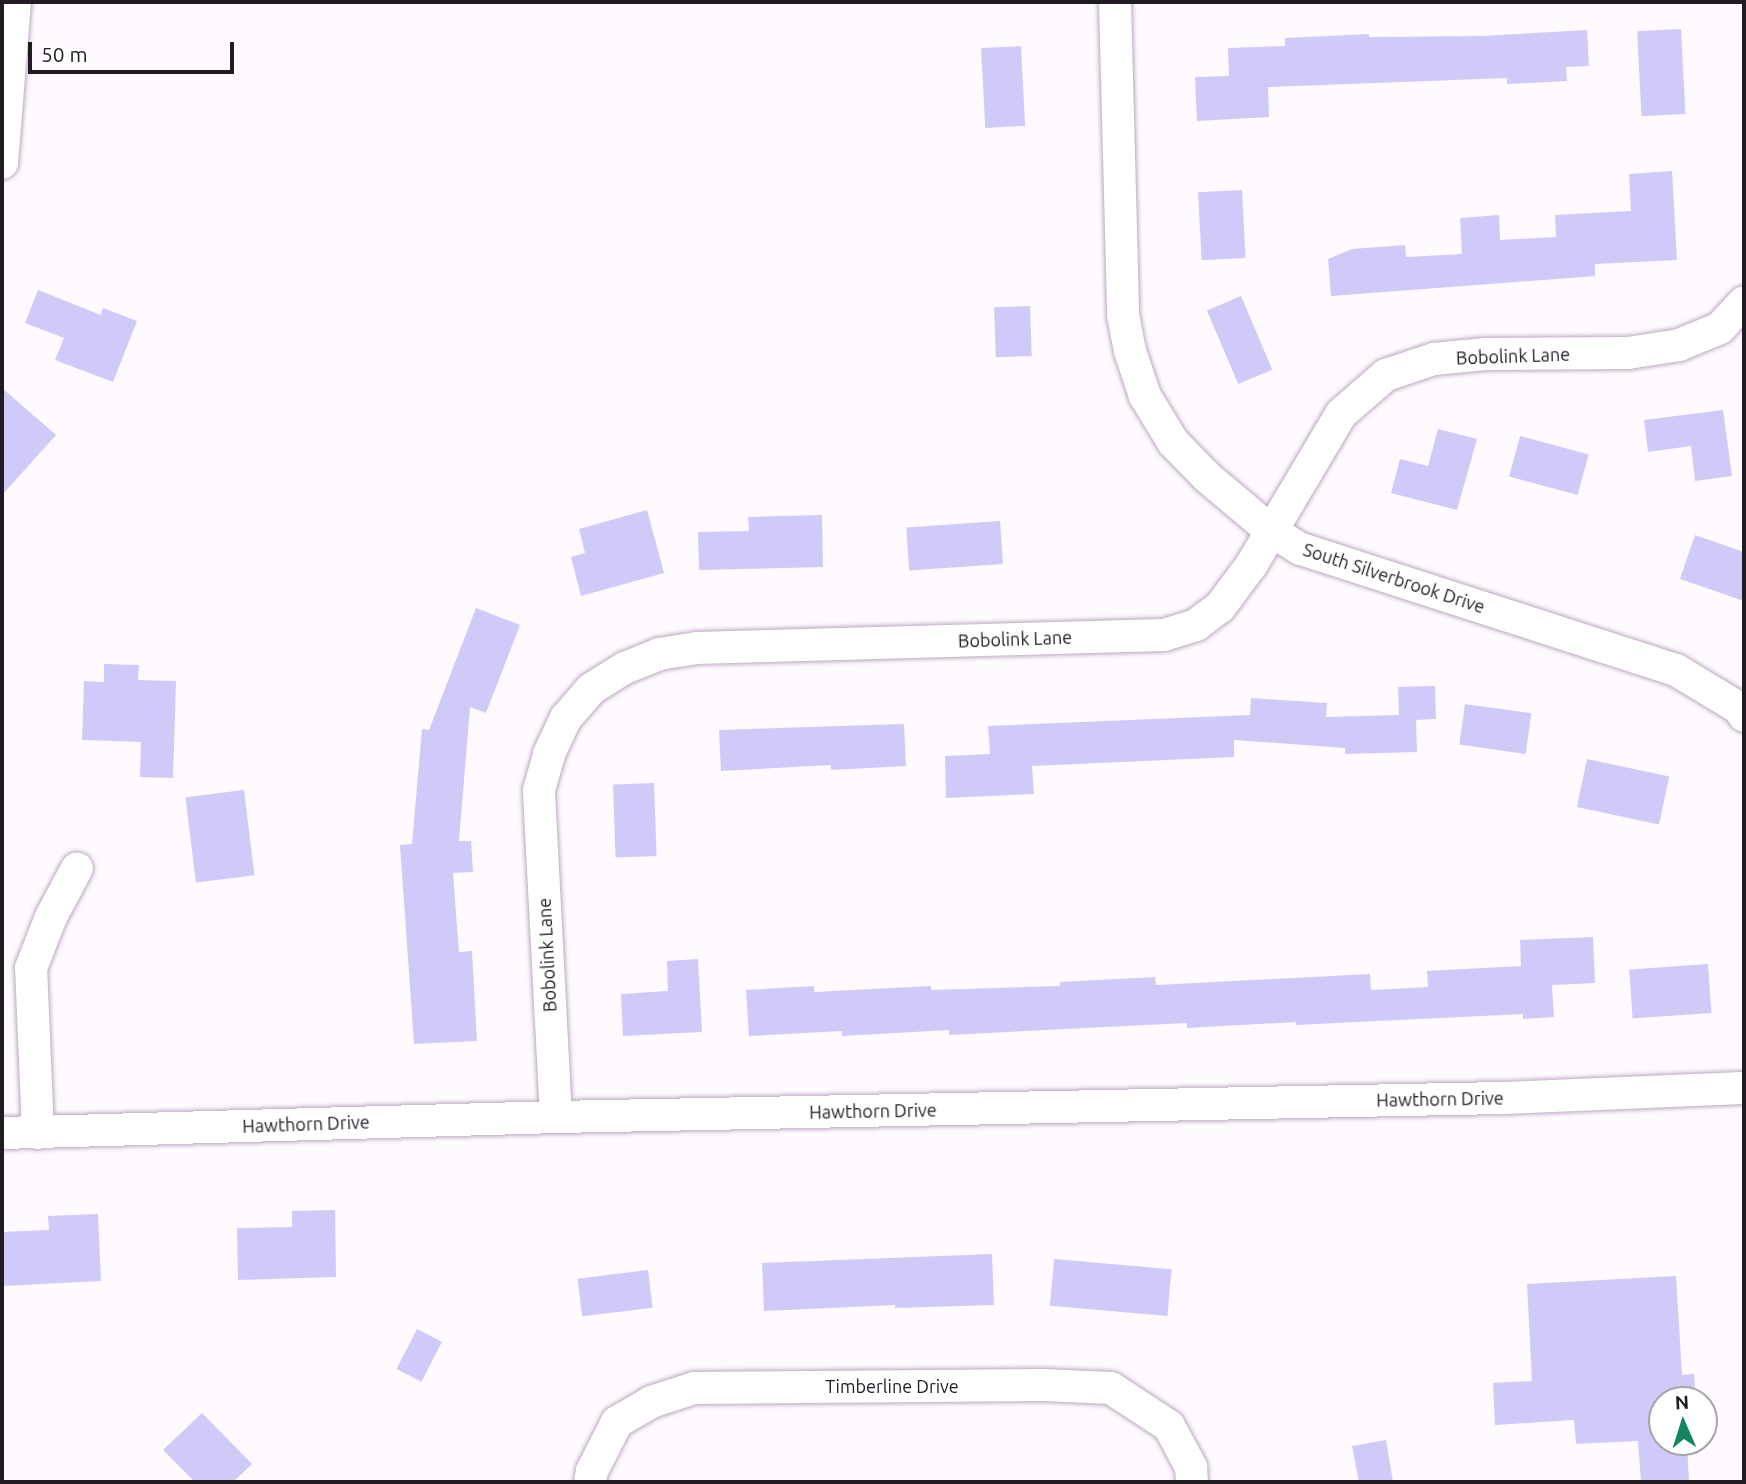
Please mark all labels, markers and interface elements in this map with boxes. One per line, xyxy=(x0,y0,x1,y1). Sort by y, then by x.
scale bar xyxy=(32,28,238,72)
text: 50 m xyxy=(41,42,88,66)
street label: Bobolink Lane xyxy=(1456,343,1570,369)
street label: South Silverbrook Drive xyxy=(1300,538,1488,618)
street label: Bobolink Lane xyxy=(958,626,1072,652)
street label: Bobolink Lane xyxy=(533,897,561,1013)
street label: Hawthorn Drive xyxy=(1376,1087,1504,1111)
street label: Hawthorn Drive xyxy=(809,1099,937,1123)
street label: Hawthorn Drive xyxy=(242,1111,370,1137)
street label: Timberline Drive xyxy=(825,1375,959,1397)
north arrow xyxy=(1648,1386,1718,1456)
text: N xyxy=(1674,1391,1690,1413)

